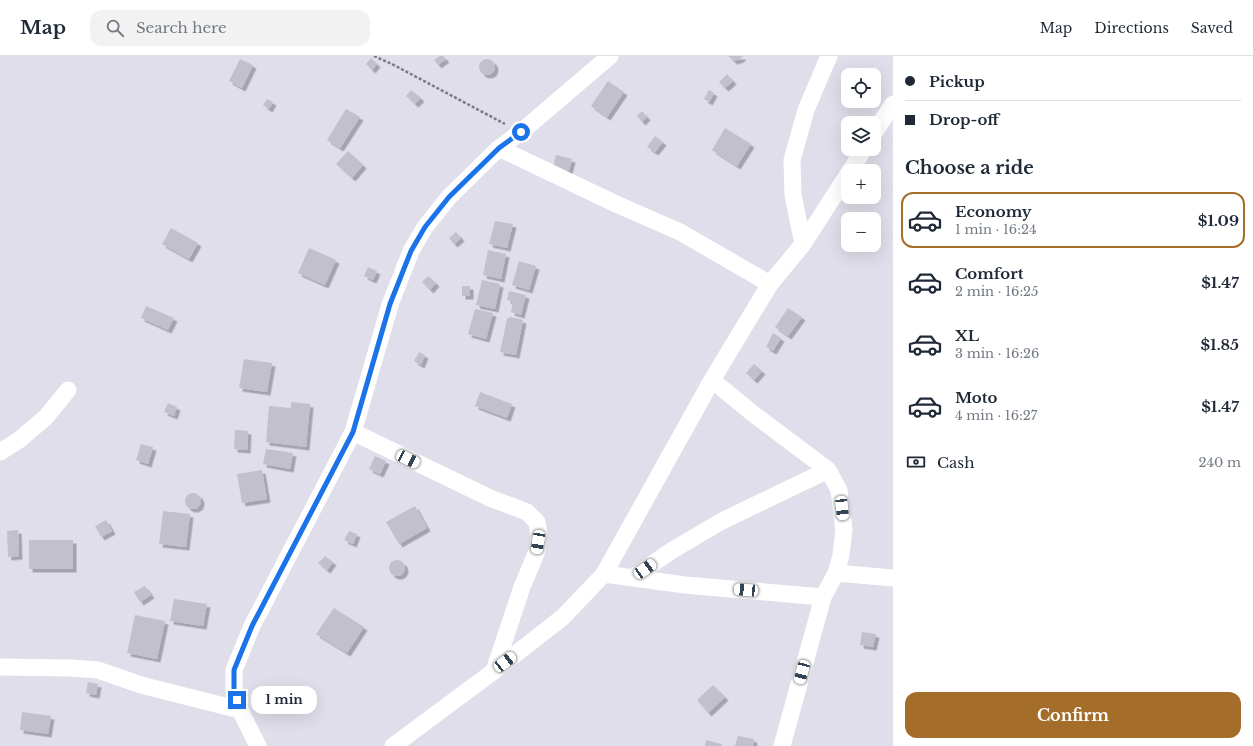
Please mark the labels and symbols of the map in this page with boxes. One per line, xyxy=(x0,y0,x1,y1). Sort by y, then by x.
route start xyxy=(512,123,530,141)
car xyxy=(395,448,421,470)
car xyxy=(835,495,849,521)
car xyxy=(530,529,546,555)
car xyxy=(632,557,658,581)
car xyxy=(734,583,758,597)
car xyxy=(492,650,518,674)
car xyxy=(793,659,811,685)
callout: 1 min xyxy=(251,686,317,714)
route end xyxy=(228,691,246,709)

